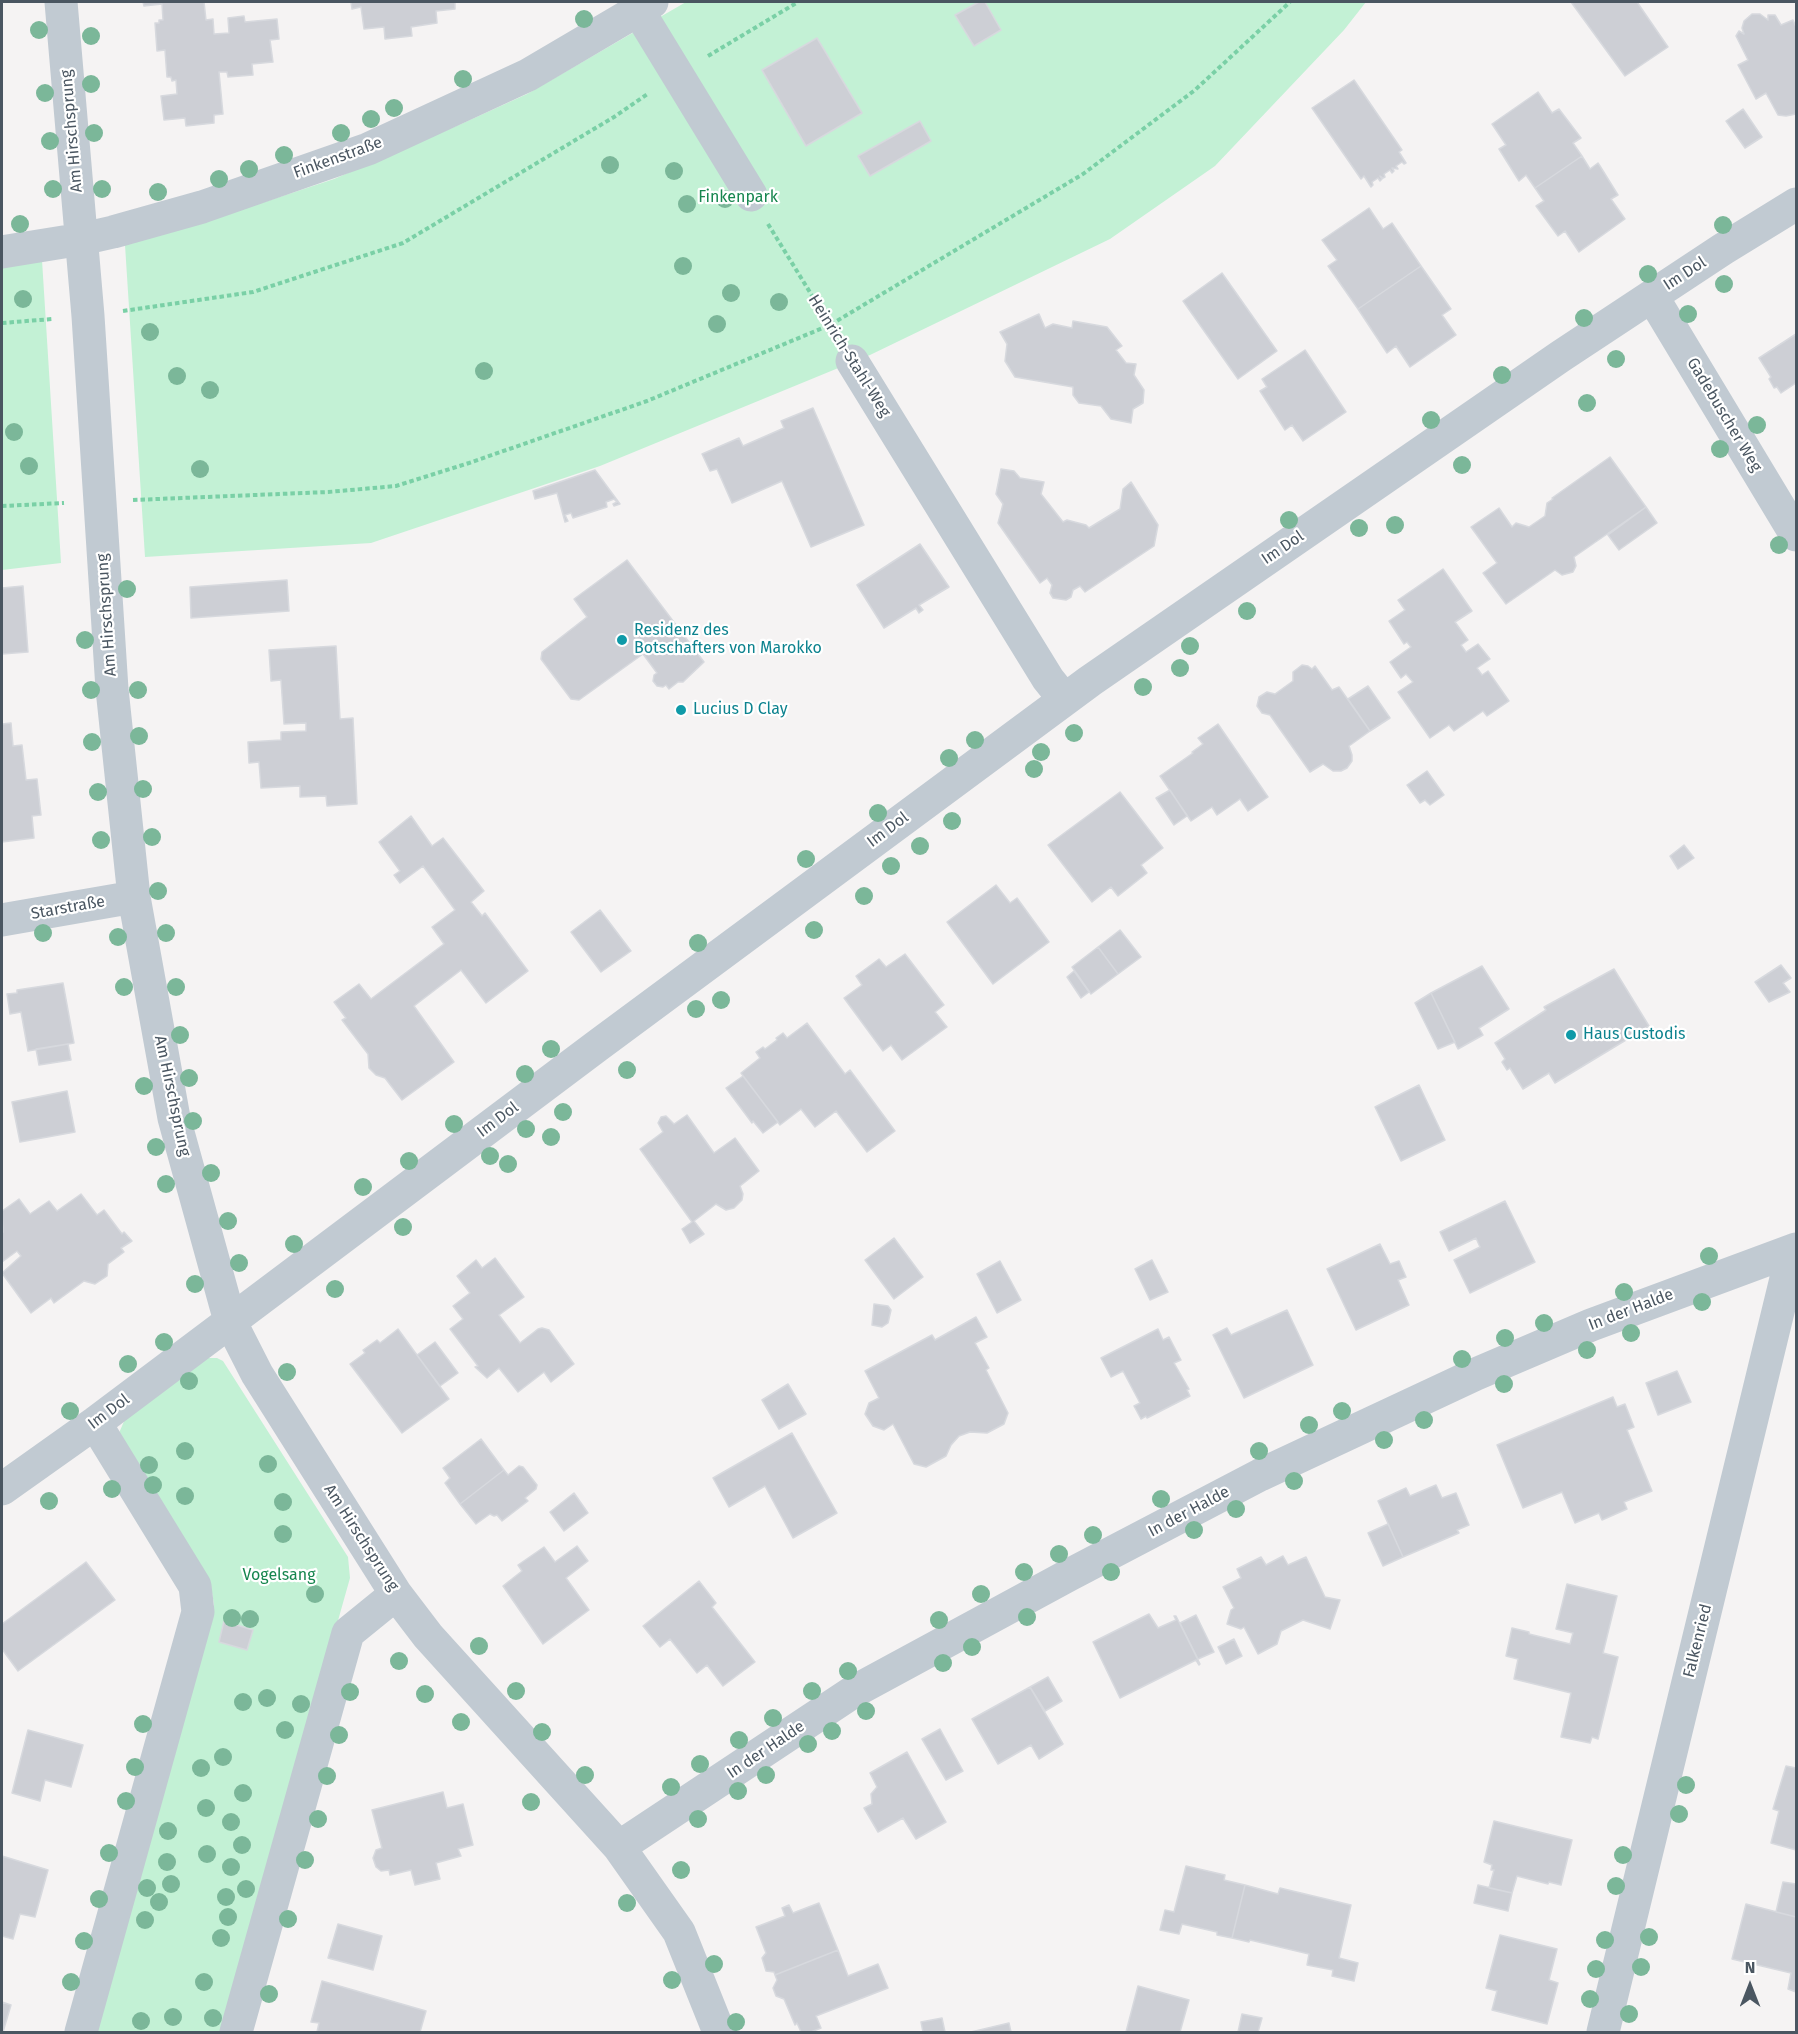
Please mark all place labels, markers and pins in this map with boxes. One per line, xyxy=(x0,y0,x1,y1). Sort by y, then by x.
place label: Residenz des Botschafters von Marokko xyxy=(634,621,822,659)
marker: Residenz des Botschafters von Marokko xyxy=(615,633,629,647)
place label: Lucius D Clay xyxy=(693,700,788,720)
marker: Lucius D Clay xyxy=(674,703,688,717)
place label: Haus Custodis xyxy=(1583,1025,1686,1045)
marker: Haus Custodis xyxy=(1564,1028,1578,1042)

